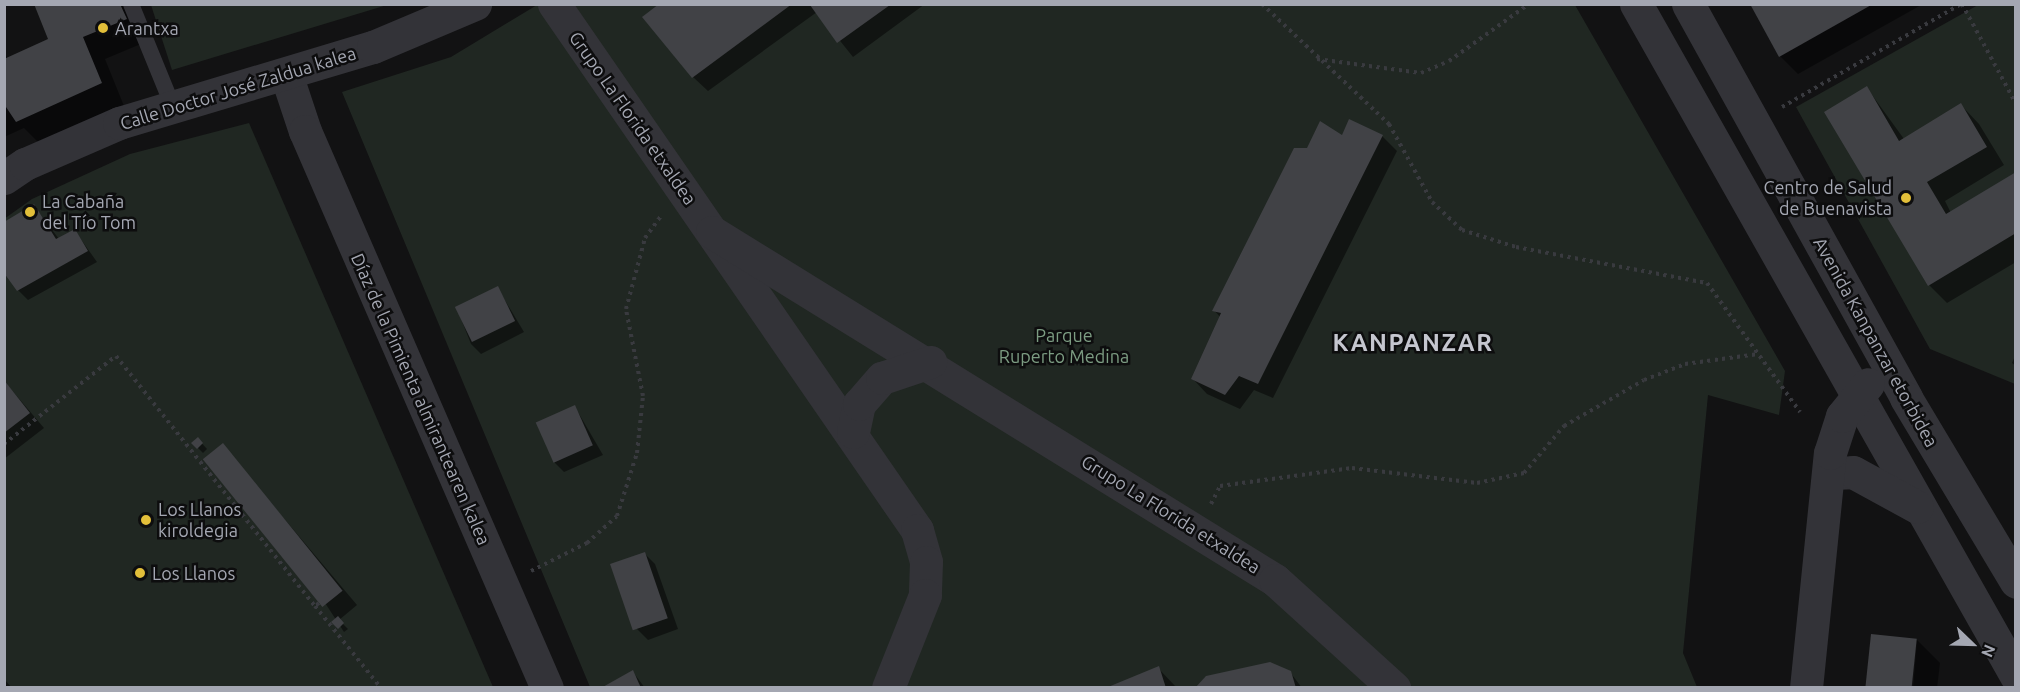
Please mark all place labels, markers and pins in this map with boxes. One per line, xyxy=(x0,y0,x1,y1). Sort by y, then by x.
place label: Arantxa xyxy=(115,17,179,39)
marker: Arantxa xyxy=(96,21,110,35)
place label: Centro de Salud de Buenavista xyxy=(1763,177,1892,219)
marker: Centro de Salud de Buenavista xyxy=(1897,189,1915,207)
place label: La Cabaña del Tío Tom xyxy=(42,191,136,234)
marker: La Cabaña del Tío Tom xyxy=(23,205,37,219)
place label: Los Llanos kiroldegia xyxy=(158,499,241,542)
marker: Los Llanos kiroldegia xyxy=(139,513,153,527)
place label: Los Llanos xyxy=(152,562,235,584)
marker: Los Llanos xyxy=(133,566,147,580)

